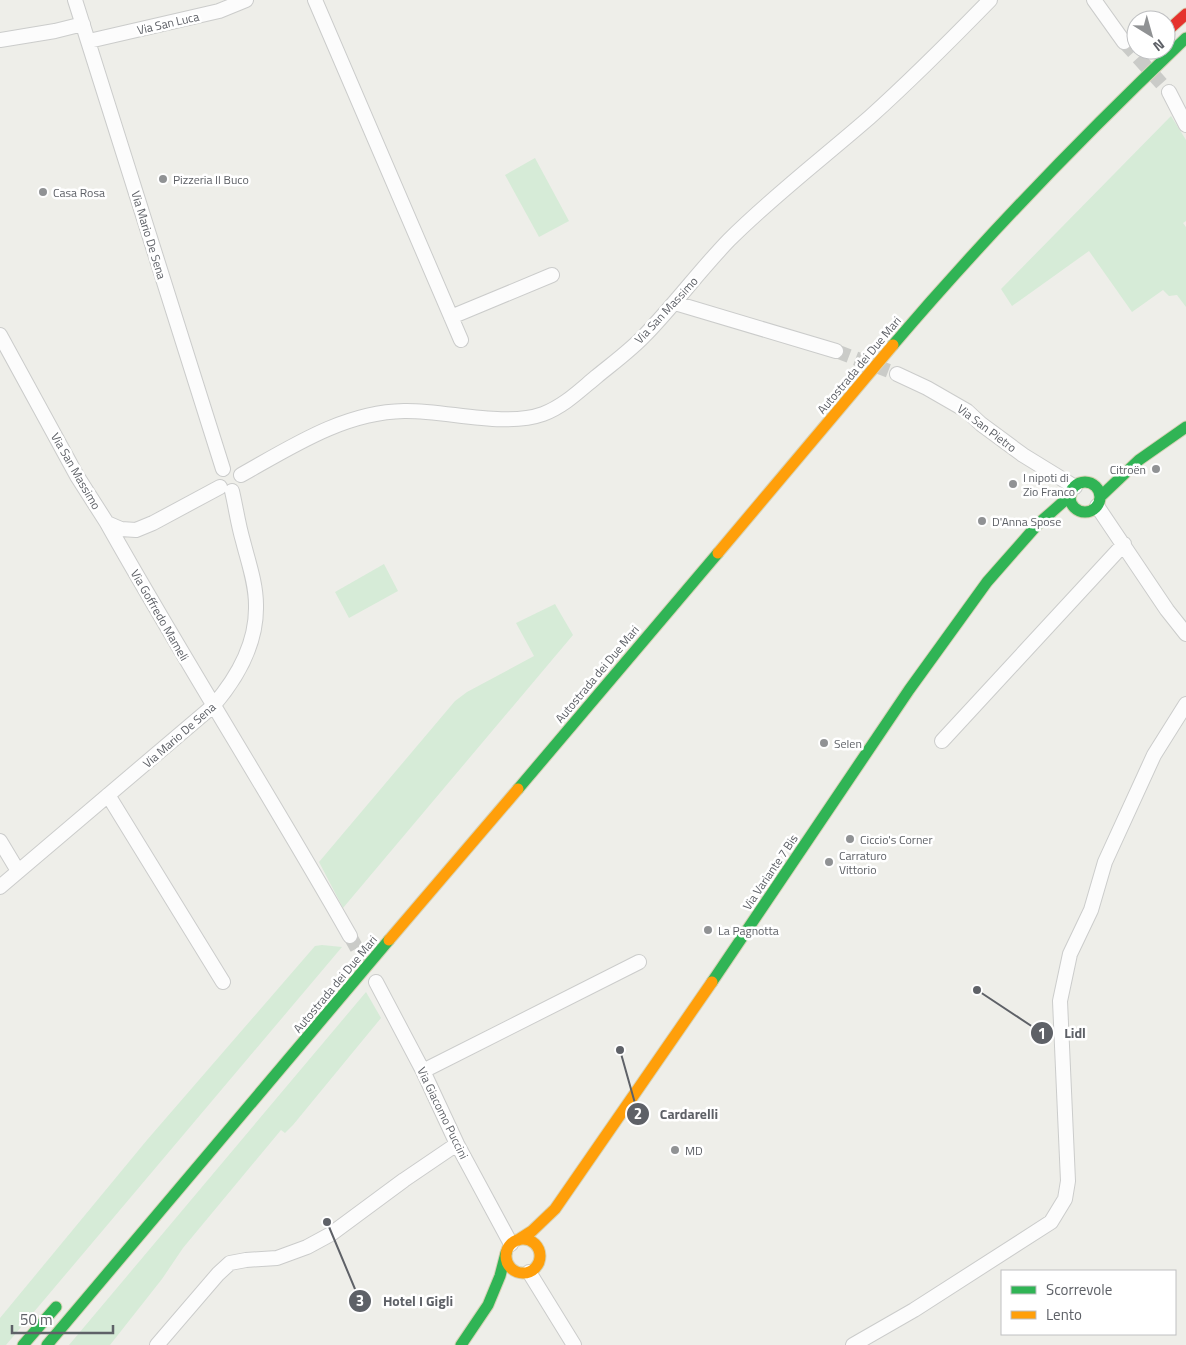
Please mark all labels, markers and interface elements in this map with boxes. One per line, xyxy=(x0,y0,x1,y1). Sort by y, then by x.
street label: Via San Luca xyxy=(135,7,201,39)
north arrow xyxy=(1126,10,1176,60)
text: N xyxy=(1149,34,1169,57)
place label: Pizzeria Il Buco xyxy=(173,170,249,189)
marker: Pizzeria Il Buco xyxy=(157,173,169,185)
place label: Casa Rosa xyxy=(53,183,105,202)
marker: Casa Rosa xyxy=(37,186,49,198)
street label: Via Mario De Sena xyxy=(127,188,171,282)
street label: Via San Massimo xyxy=(630,272,702,348)
street label: Autostrada dei Due Mari xyxy=(812,312,906,418)
street label: Via San Pietro xyxy=(953,399,1021,457)
street label: Via San Massimo xyxy=(46,429,106,513)
place label: Citroën xyxy=(1110,460,1146,479)
marker: Citroën xyxy=(1150,463,1162,475)
place label: I nipoti di Zio Franco xyxy=(1023,468,1075,501)
marker: I nipoti di Zio Franco xyxy=(1007,478,1019,490)
place label: D'Anna Spose xyxy=(992,512,1061,531)
marker: D'Anna Spose xyxy=(976,515,988,527)
street label: Via Goffredo Mameli xyxy=(126,566,194,664)
street label: Autostrada dei Due Mari xyxy=(550,621,644,727)
street label: Via Mario De Sena xyxy=(138,698,220,772)
place label: Selen xyxy=(834,734,862,753)
marker: Selen xyxy=(818,737,830,749)
street label: Via Variante 7 Bis xyxy=(738,830,803,914)
place label: Ciccio's Corner xyxy=(860,830,933,849)
marker: Ciccio's Corner xyxy=(844,833,856,845)
place label: Carraturo Vittorio xyxy=(839,846,887,879)
marker: Carraturo Vittorio xyxy=(823,856,835,868)
place label: La Pagnotta xyxy=(718,921,779,940)
marker: La Pagnotta xyxy=(702,924,714,936)
street label: Autostrada dei Due Mari xyxy=(288,931,382,1037)
callout: Lidl xyxy=(1029,1019,1096,1048)
text: 1 xyxy=(1038,1022,1046,1045)
text: Lidl xyxy=(1064,1022,1086,1043)
street label: Via Giacomo Puccini xyxy=(412,1064,474,1162)
callout: Cardarelli xyxy=(625,1099,728,1128)
text: 2 xyxy=(634,1102,642,1125)
text: Cardarelli xyxy=(660,1103,718,1124)
place label: MD xyxy=(685,1141,703,1160)
marker: MD xyxy=(669,1144,681,1156)
legend xyxy=(1001,1270,1176,1335)
text: Scorrevole xyxy=(1046,1278,1112,1301)
callout: Hotel I Gigli xyxy=(348,1286,463,1315)
text: 3 xyxy=(356,1289,364,1312)
text: Hotel I Gigli xyxy=(383,1290,453,1311)
scale bar xyxy=(12,1302,114,1334)
text: Lento xyxy=(1046,1303,1082,1326)
text: 50 m xyxy=(20,1308,53,1331)

